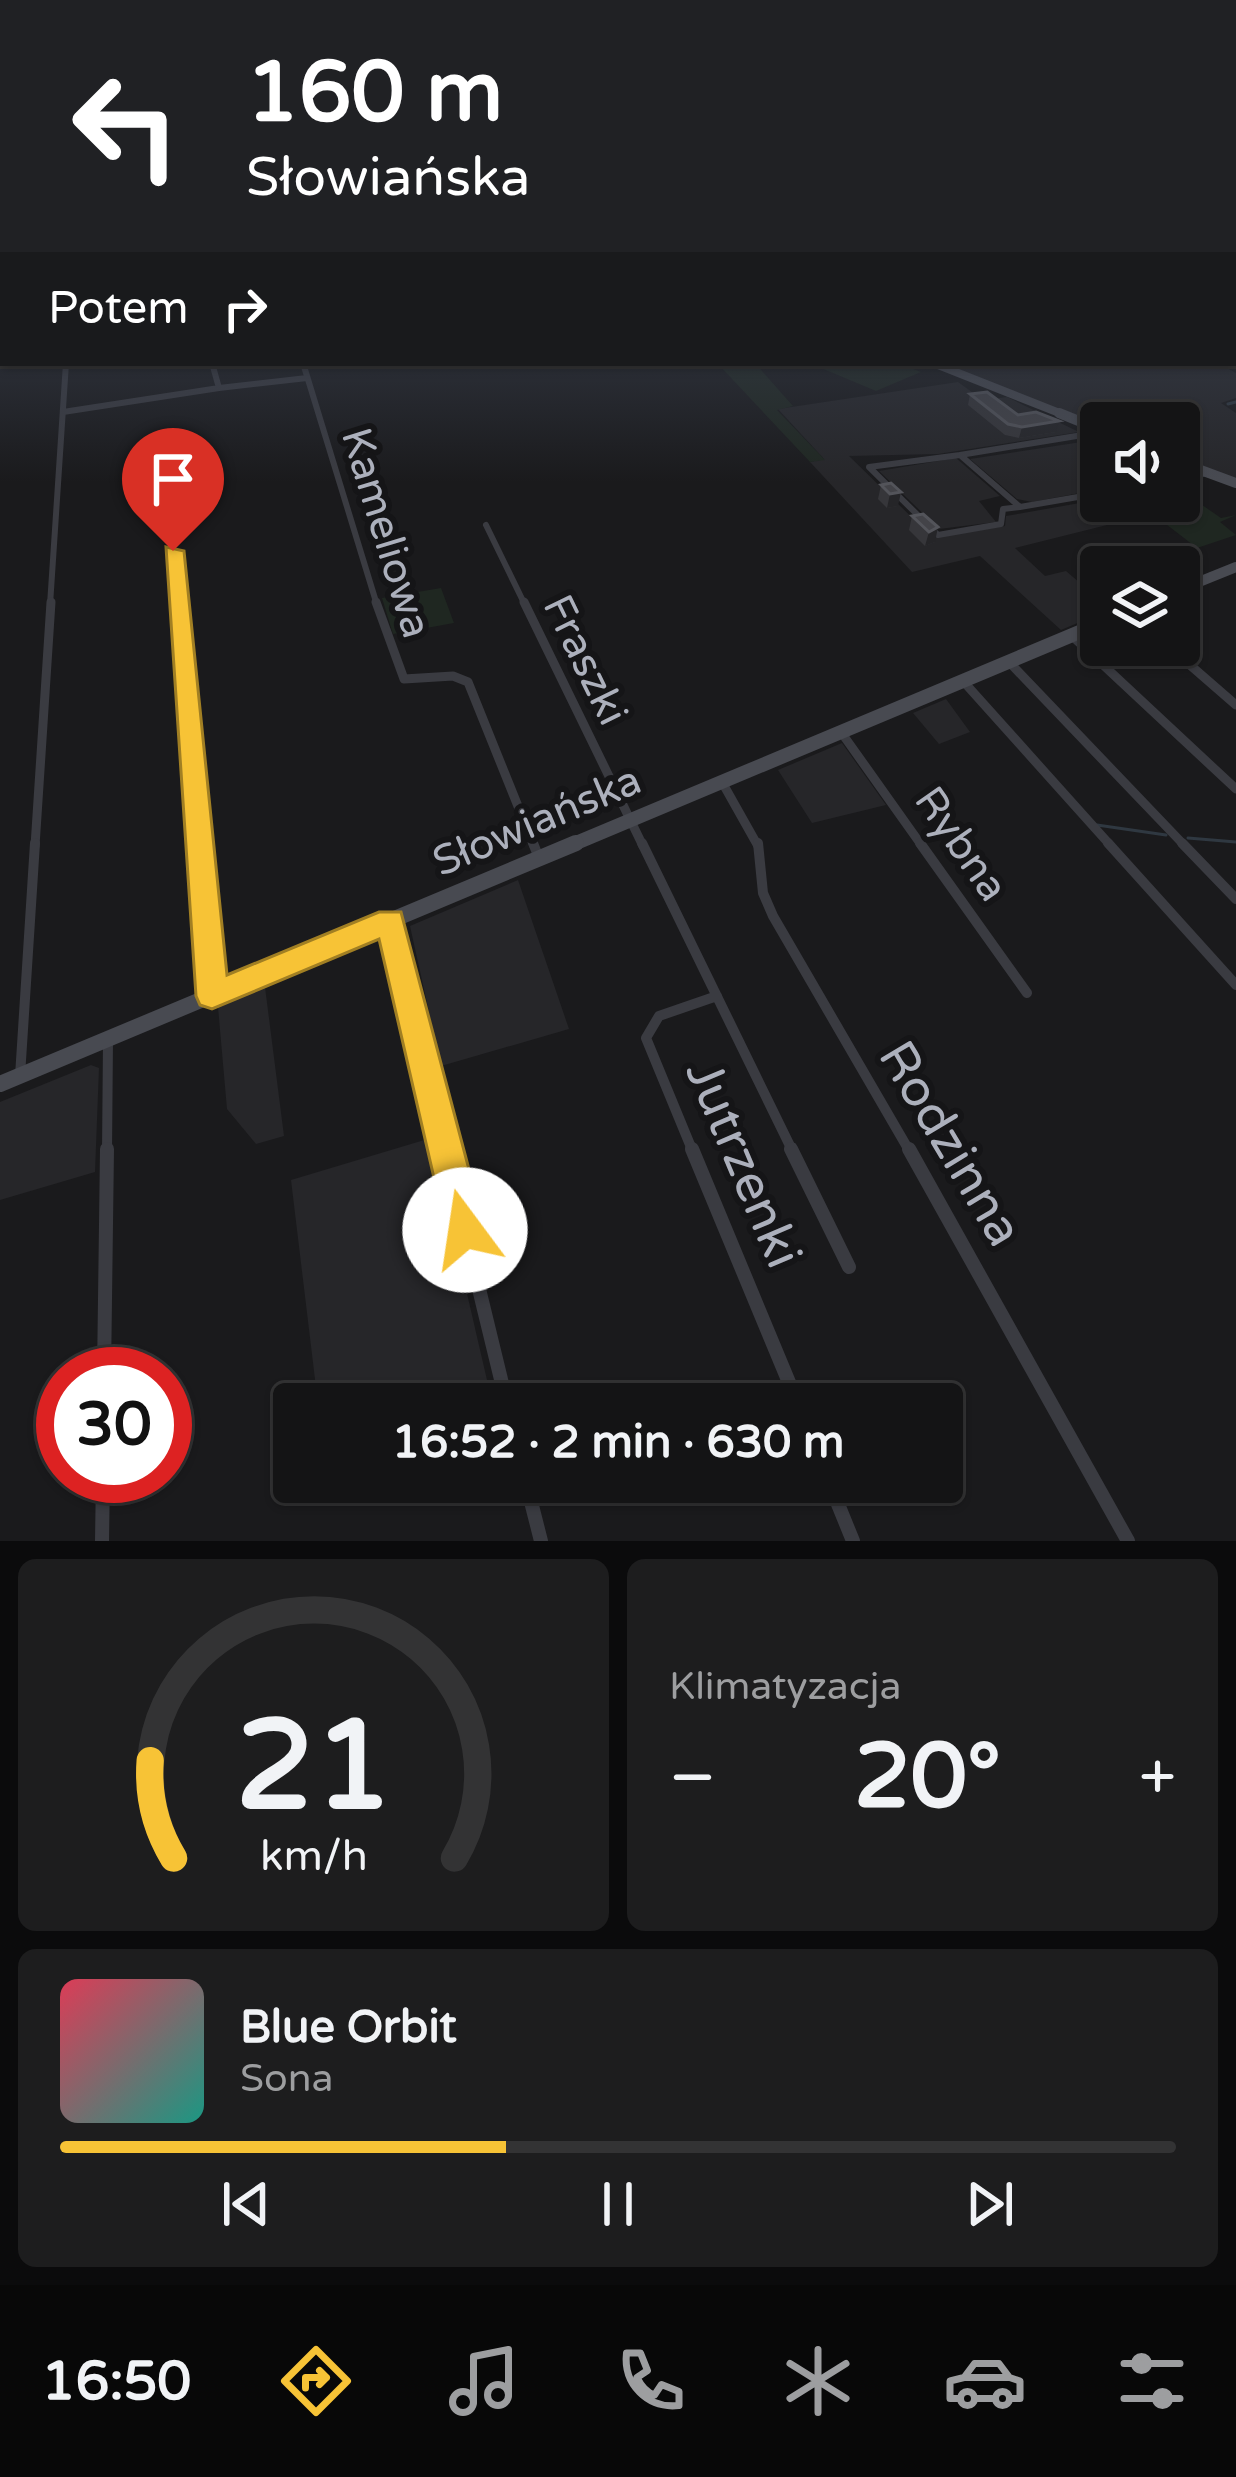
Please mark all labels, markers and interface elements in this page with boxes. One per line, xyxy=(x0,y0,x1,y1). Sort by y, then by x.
text: 160 m xyxy=(246,43,503,144)
icon: left xyxy=(48,48,204,204)
text: Słowiańska xyxy=(246,145,530,210)
icon: right xyxy=(212,276,278,342)
text: Potem xyxy=(48,282,188,336)
map controls xyxy=(1080,402,1200,666)
button: sound xyxy=(1080,402,1200,522)
street label: Kameliowa xyxy=(330,422,442,644)
pin xyxy=(122,428,224,551)
icon: arrive xyxy=(140,446,206,512)
button: layers xyxy=(1080,546,1200,666)
street label: Fraszki xyxy=(532,587,638,733)
street label: Słowiańska xyxy=(425,754,649,888)
street label: Rybna xyxy=(903,777,1019,911)
street label: Rodzinna xyxy=(865,1030,1035,1258)
street label: Jutrzenki xyxy=(672,1051,814,1277)
position arrow xyxy=(402,1167,528,1293)
speed limit sign: 30 xyxy=(36,1347,192,1503)
text: 16:52 · 2 min · 630 m xyxy=(392,1416,844,1470)
text: Klimatyzacja xyxy=(669,1663,901,1710)
text: 21 xyxy=(235,1692,392,1843)
text: 20° xyxy=(854,1723,1001,1832)
text: − xyxy=(669,1738,716,1818)
text: + xyxy=(1139,1738,1176,1818)
text: km/h xyxy=(260,1831,367,1882)
text: Blue Orbit xyxy=(240,2001,457,2055)
text: Sona xyxy=(240,2055,333,2102)
icon: previous xyxy=(213,2171,279,2237)
icon: pause xyxy=(585,2171,651,2237)
icon: next xyxy=(957,2171,1023,2237)
icon: directions xyxy=(274,2339,358,2423)
icon: music xyxy=(442,2339,526,2423)
icon: phone xyxy=(609,2339,693,2423)
icon: climate xyxy=(776,2339,860,2423)
icon: car xyxy=(943,2339,1027,2423)
icon: filters xyxy=(1110,2339,1194,2423)
text: 16:50 xyxy=(42,2349,191,2414)

